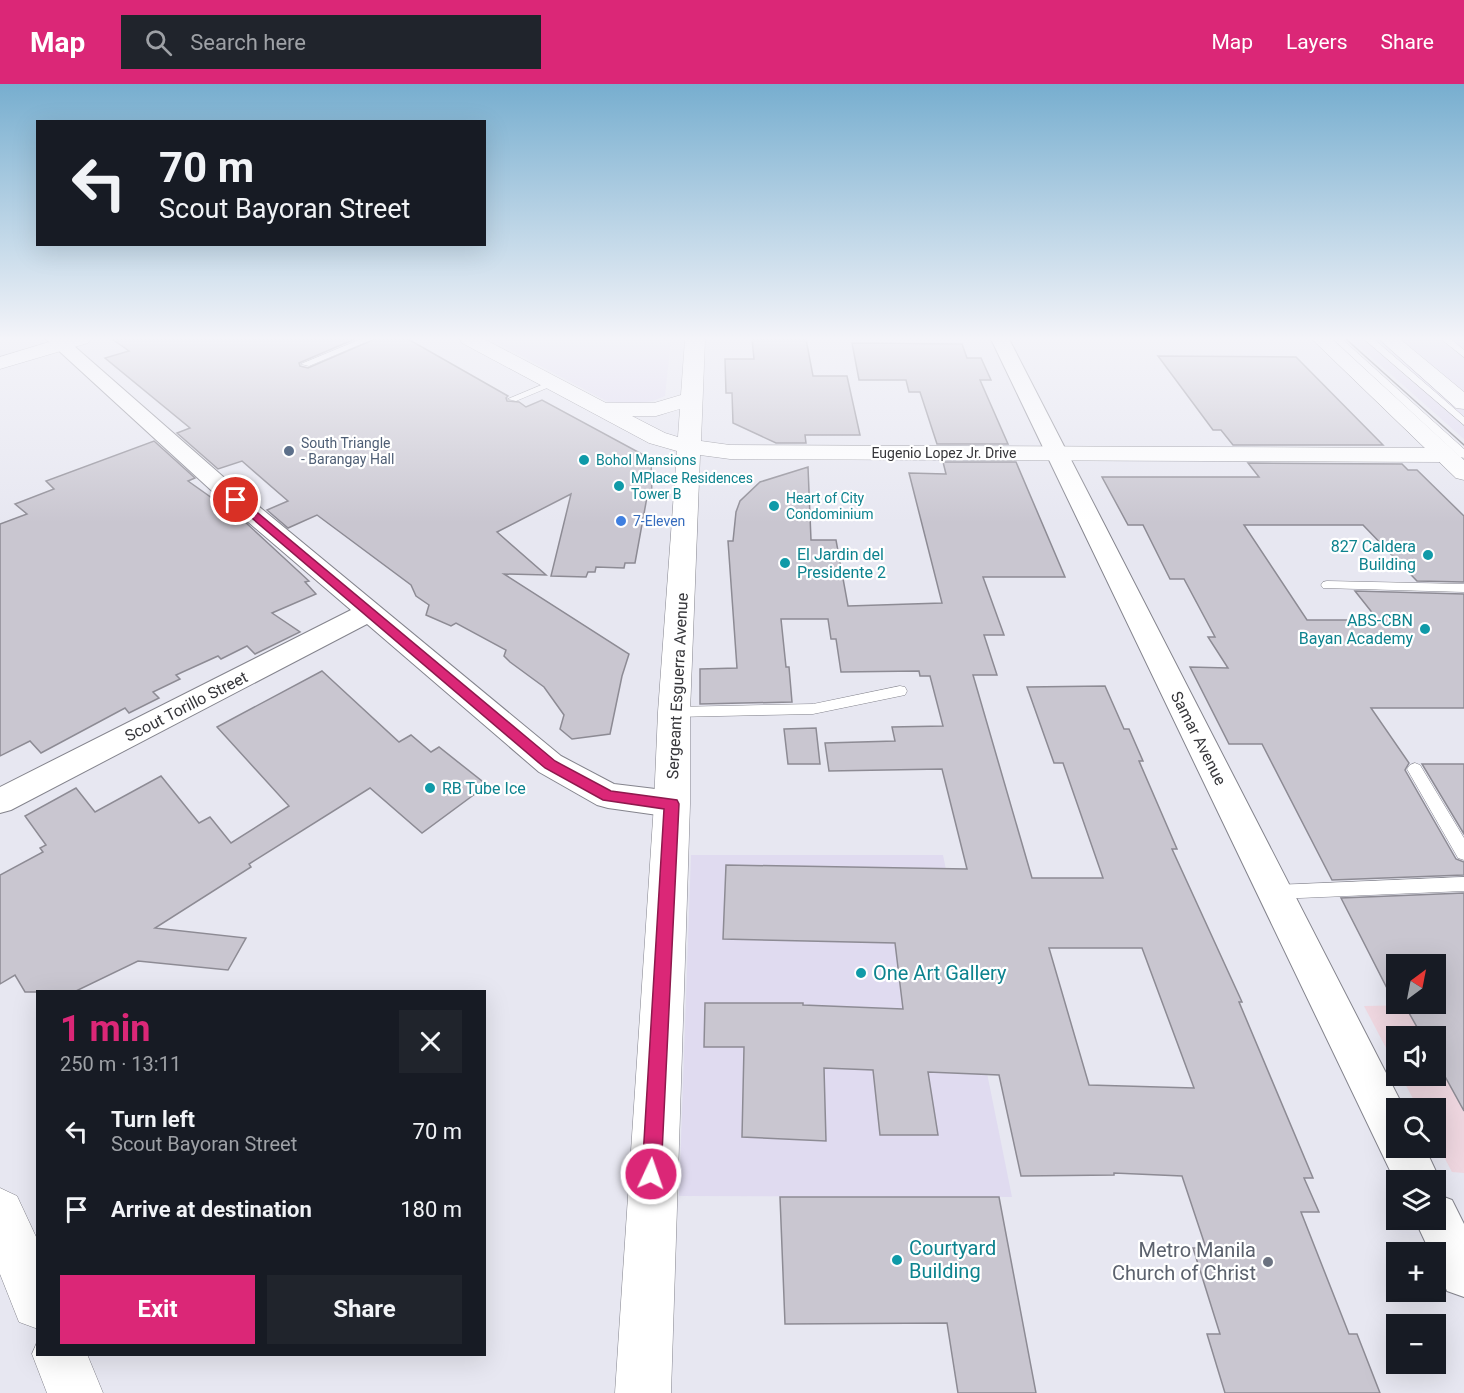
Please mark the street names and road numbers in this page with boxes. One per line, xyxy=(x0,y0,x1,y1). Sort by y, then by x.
street label: Eugenio Lopez Jr. Drive xyxy=(872,445,1016,461)
street label: Sergeant Esguerra Avenue xyxy=(663,592,692,780)
street label: Scout Torillo Street xyxy=(122,667,251,746)
street label: Samar Avenue xyxy=(1167,688,1230,788)

